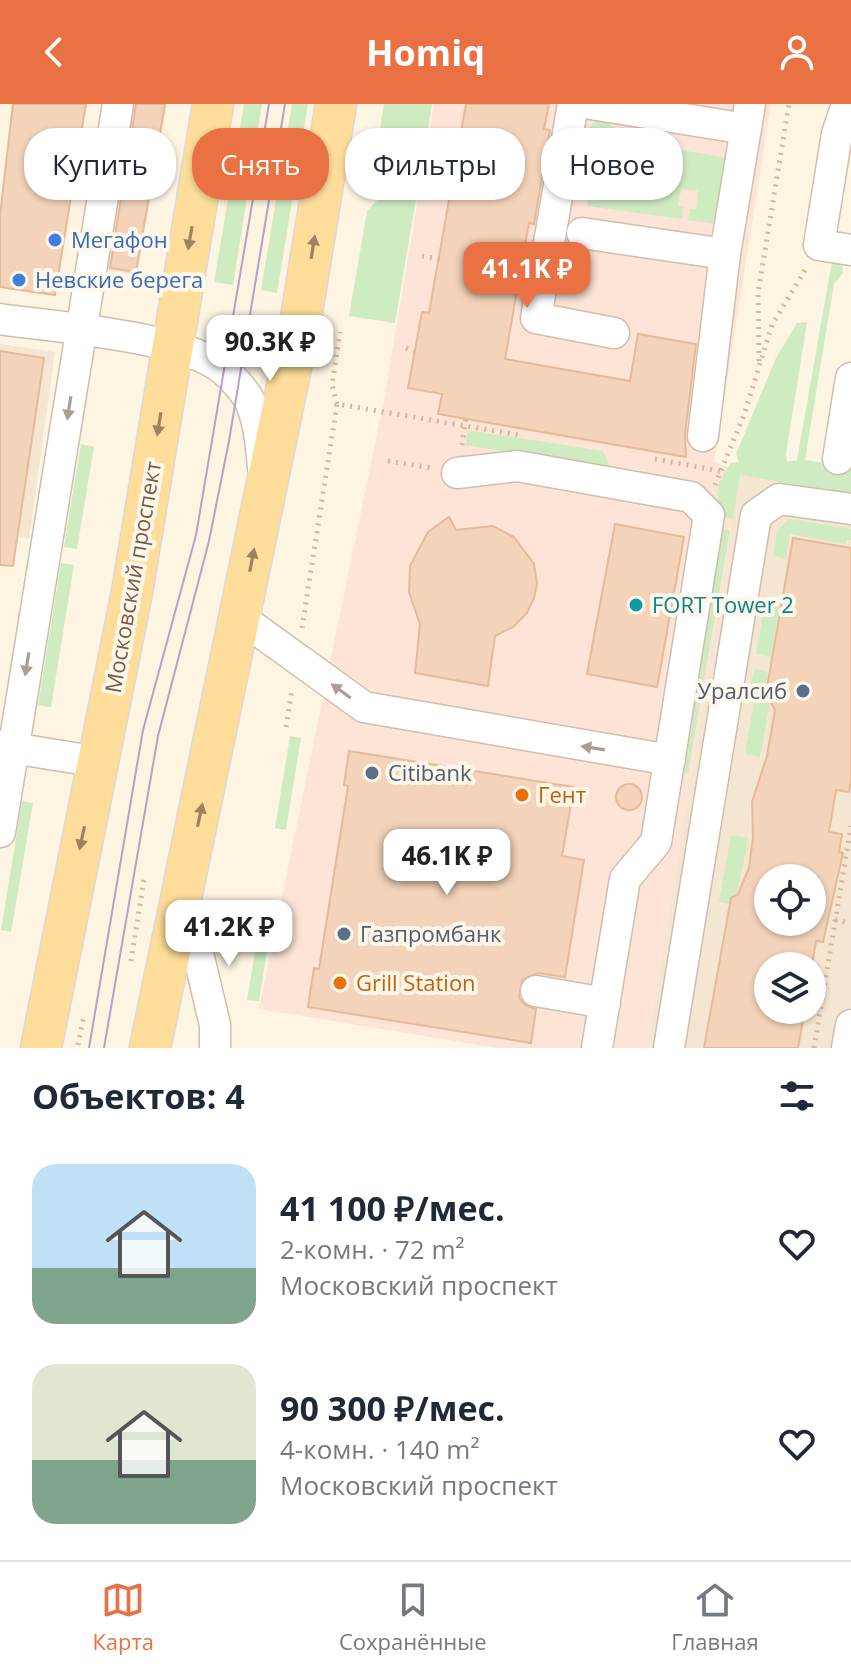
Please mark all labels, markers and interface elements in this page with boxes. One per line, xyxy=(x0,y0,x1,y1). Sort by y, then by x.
text: Homiq xyxy=(366,28,485,77)
icon: back xyxy=(32,30,76,74)
icon: person xyxy=(775,30,819,74)
chip: Купить xyxy=(24,128,176,200)
chip: Снять xyxy=(192,128,329,200)
chip: Фильтры xyxy=(345,128,525,200)
chip: Новое xyxy=(541,128,683,200)
place label: Мегафон xyxy=(71,224,168,254)
one-way arrow xyxy=(184,226,196,251)
marker: Мегафон xyxy=(46,231,64,249)
one-way arrow xyxy=(307,234,319,259)
pin: 41.1K ₽ xyxy=(453,242,601,310)
text: 41.1K ₽ xyxy=(481,250,573,286)
place label: Невские берега xyxy=(35,264,203,294)
marker: Невские берега xyxy=(10,271,28,289)
pin: 90.3K ₽ xyxy=(196,315,344,383)
text: 90.3K ₽ xyxy=(224,323,316,359)
one-way arrow xyxy=(62,395,75,420)
one-way arrow xyxy=(153,412,165,437)
street label: Московский проспект xyxy=(97,459,167,695)
one-way arrow xyxy=(247,548,259,573)
place label: FORT Tower 2 xyxy=(652,589,794,619)
marker: FORT Tower 2 xyxy=(627,596,645,614)
one-way arrow xyxy=(20,652,33,677)
place label: Уралсиб xyxy=(698,675,787,705)
marker: Уралсиб xyxy=(794,682,812,700)
one-way arrow xyxy=(331,684,351,700)
one-way arrow xyxy=(580,741,605,753)
place label: Citibank xyxy=(388,757,472,787)
marker: Citibank xyxy=(363,764,381,782)
place label: Гент xyxy=(538,779,586,809)
marker: Гент xyxy=(513,786,531,804)
one-way arrow xyxy=(194,802,207,827)
one-way arrow xyxy=(75,826,88,851)
pin: 46.1K ₽ xyxy=(373,829,521,897)
text: 46.1K ₽ xyxy=(401,837,493,873)
map controls xyxy=(754,864,826,1024)
button: locate xyxy=(754,864,826,936)
pin: 41.2K ₽ xyxy=(155,900,303,968)
text: 41.2K ₽ xyxy=(183,908,275,944)
place label: Газпромбанк xyxy=(360,918,502,948)
marker: Газпромбанк xyxy=(335,925,353,943)
button: layers xyxy=(754,952,826,1024)
place label: Grill Station xyxy=(356,967,476,997)
marker: Grill Station xyxy=(331,974,349,992)
text: Объектов: 4 xyxy=(32,1073,245,1119)
icon: filters xyxy=(775,1074,819,1118)
text: 41 100 ₽/мес. xyxy=(280,1185,505,1231)
icon: home xyxy=(96,1196,192,1292)
icon: heart xyxy=(775,1222,819,1266)
text: 2-комн. · 72 m² xyxy=(280,1231,465,1267)
text: Московский проспект xyxy=(280,1267,558,1303)
text: 90 300 ₽/мес. xyxy=(280,1385,505,1431)
icon: home xyxy=(96,1396,192,1492)
icon: heart xyxy=(775,1422,819,1466)
text: 4-комн. · 140 m² xyxy=(280,1431,479,1467)
text: Московский проспект xyxy=(280,1467,558,1503)
tab: Карта xyxy=(92,1578,154,1656)
tab: Сохранённые xyxy=(339,1578,487,1656)
tab: Главная xyxy=(671,1578,759,1656)

